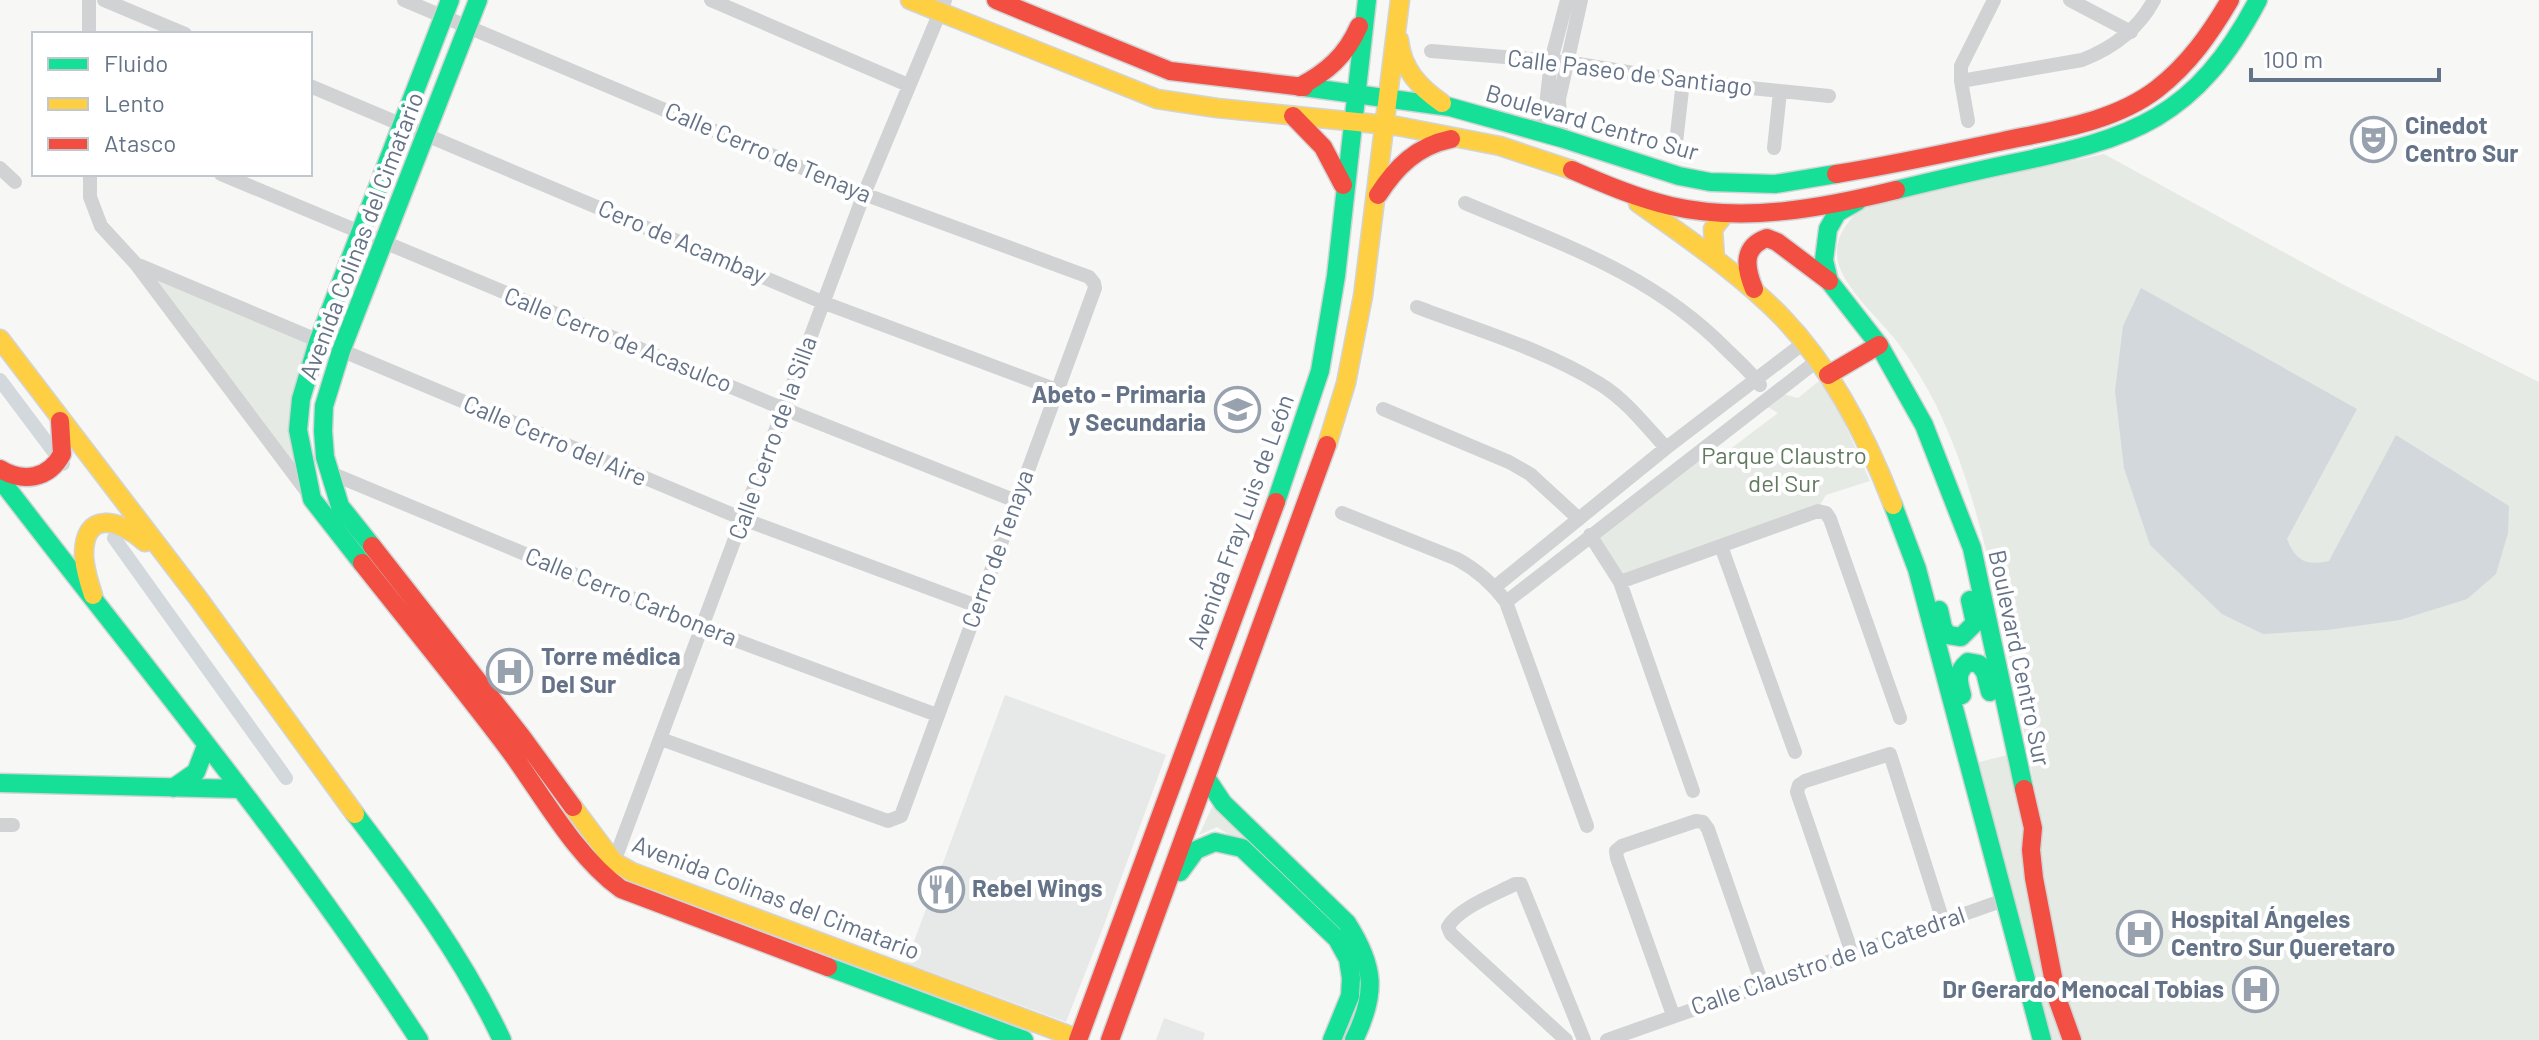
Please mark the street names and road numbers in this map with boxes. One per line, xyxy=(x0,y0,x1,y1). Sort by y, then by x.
street label: Calle Paseo de Santiago xyxy=(1506,42,1754,101)
street label: Boulevard Centro Sur xyxy=(1483,77,1702,166)
street label: Avenida Colinas del Cimatario xyxy=(292,88,429,383)
street label: Calle Cerro de Tenaya xyxy=(661,95,876,208)
street label: Cero de Acambay xyxy=(594,192,771,289)
street label: Calle Cerro de Acasulco xyxy=(500,280,737,398)
street label: Calle Cerro de la Silla xyxy=(721,332,822,543)
street label: Calle Cerro del Aire xyxy=(460,388,652,491)
street label: Avenida Fray Luis de León xyxy=(1180,390,1299,653)
street label: Cerro de Tenaya xyxy=(955,465,1039,632)
street label: Calle Cerro Carbonera xyxy=(521,540,742,651)
street label: Boulevard Centro Sur xyxy=(1983,547,2058,769)
street label: Avenida Colinas del Cimatario xyxy=(629,828,924,965)
street label: Calle Claustro de la Catedral xyxy=(1687,899,1968,1020)

